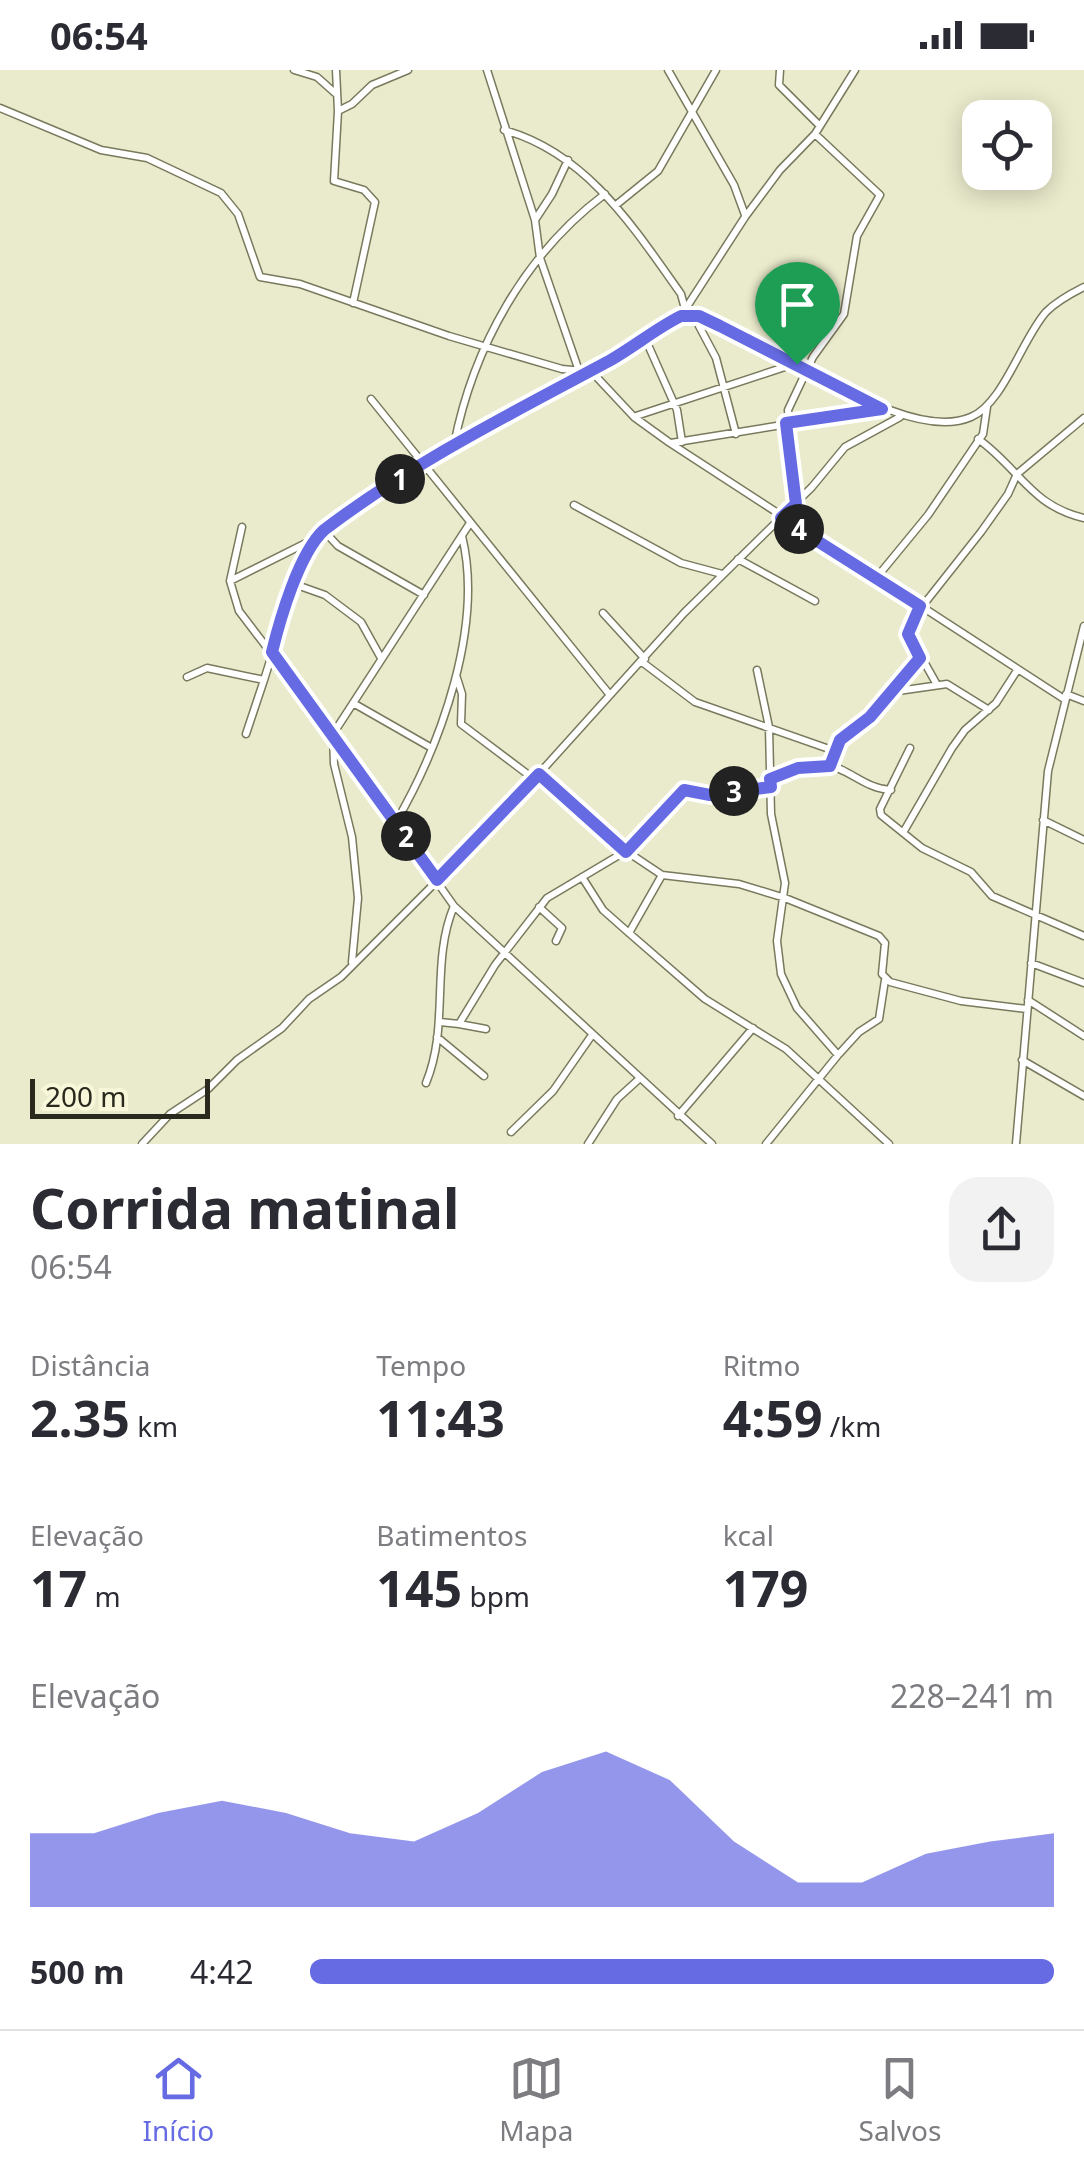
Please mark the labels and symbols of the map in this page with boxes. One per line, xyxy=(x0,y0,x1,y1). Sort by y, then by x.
pin xyxy=(755,262,840,365)
pin: 1 xyxy=(375,454,425,504)
pin: 4 xyxy=(774,504,824,554)
pin: 3 xyxy=(709,766,759,816)
pin: 2 xyxy=(381,811,431,861)
scale bar xyxy=(30,1074,210,1118)

